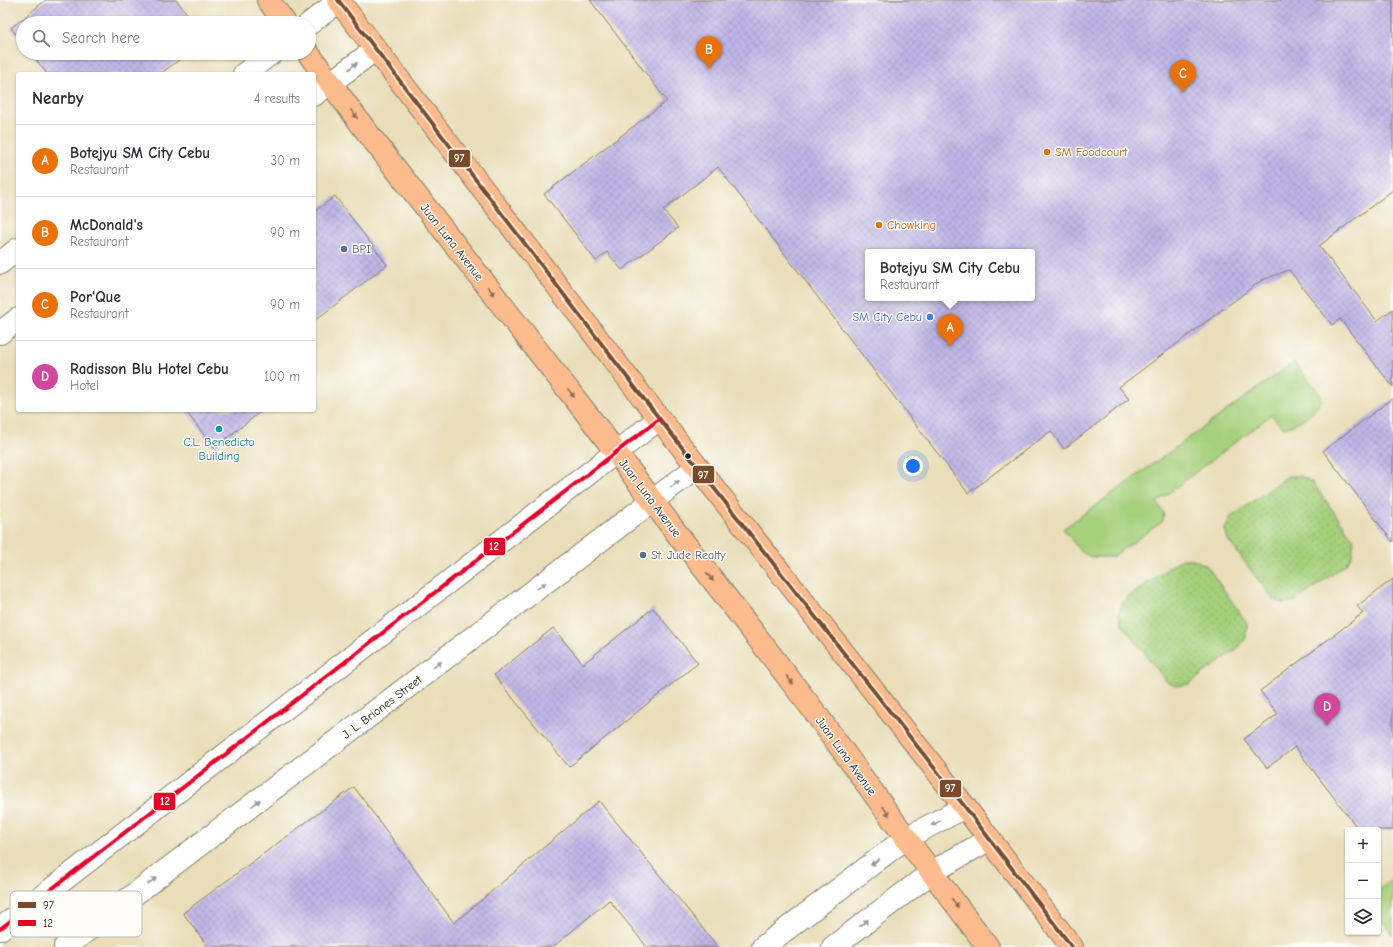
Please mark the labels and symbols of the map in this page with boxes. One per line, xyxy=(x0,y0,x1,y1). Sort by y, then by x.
pin: B xyxy=(696,36,722,69)
pin: C xyxy=(1170,60,1196,93)
one-way arrow xyxy=(347,62,358,70)
one-way arrow xyxy=(349,109,357,119)
place label: SM Foodcourt xyxy=(1055,145,1128,159)
marker: SM Foodcourt xyxy=(1042,147,1052,157)
line badge: 97 xyxy=(448,149,471,168)
text: 97 xyxy=(454,152,464,165)
street label: Juan Luna Avenue xyxy=(418,201,486,283)
place label: Chowking xyxy=(887,218,936,232)
marker: Chowking xyxy=(874,220,884,230)
place label: BPI xyxy=(352,242,371,256)
marker: BPI xyxy=(339,244,349,254)
one-way arrow xyxy=(486,285,495,296)
place label: SM City Cebu xyxy=(852,310,922,324)
marker: SM City Cebu xyxy=(925,312,935,322)
pin: A xyxy=(937,314,963,347)
one-way arrow xyxy=(566,388,575,399)
marker: C.L. Benedicto Building xyxy=(214,424,224,434)
place label: C.L. Benedicto Building xyxy=(183,435,255,463)
unlabelled marker xyxy=(683,451,693,461)
street label: Juan Luna Avenue xyxy=(616,456,684,540)
your location xyxy=(903,456,923,476)
line badge: 97 xyxy=(692,465,715,484)
text: 97 xyxy=(698,469,708,482)
one-way arrow xyxy=(670,481,680,489)
line badge: 12 xyxy=(483,537,506,556)
text: 12 xyxy=(489,540,499,553)
place label: St. Jude Realty xyxy=(651,548,726,562)
marker: St. Jude Realty xyxy=(638,550,648,560)
one-way arrow xyxy=(706,572,714,583)
one-way arrow xyxy=(536,582,546,590)
one-way arrow xyxy=(432,661,443,669)
street label: J. L. Briones Street xyxy=(339,672,425,742)
one-way arrow xyxy=(785,675,793,685)
pin: D xyxy=(1314,693,1340,726)
street label: Juan Luna Avenue xyxy=(813,714,879,798)
line badge: 97 xyxy=(939,779,962,798)
text: 97 xyxy=(945,782,955,795)
line badge: 12 xyxy=(153,792,176,811)
text: 12 xyxy=(160,795,170,808)
one-way arrow xyxy=(250,798,261,807)
one-way arrow xyxy=(882,805,890,816)
one-way arrow xyxy=(930,819,941,826)
one-way arrow xyxy=(869,858,880,866)
one-way arrow xyxy=(147,877,158,885)
legend xyxy=(10,891,142,937)
one-way arrow xyxy=(951,898,959,908)
text: 97 xyxy=(43,899,54,912)
text: 12 xyxy=(43,917,53,930)
one-way arrow xyxy=(858,919,869,928)

